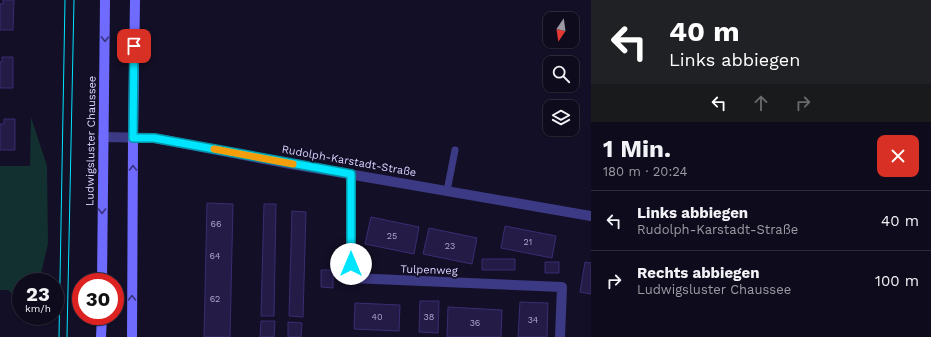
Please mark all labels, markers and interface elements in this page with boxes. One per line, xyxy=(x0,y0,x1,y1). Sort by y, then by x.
north arrow xyxy=(543,12,579,48)
map controls xyxy=(543,12,579,136)
text: 40 m xyxy=(669,15,739,48)
icon: left xyxy=(603,16,655,68)
pin xyxy=(117,29,151,63)
icon: arrive xyxy=(123,35,145,57)
one-way arrow xyxy=(101,36,109,42)
text: Links abbiegen xyxy=(669,49,800,70)
button: search xyxy=(543,56,579,92)
street label: Ludwigsluster Chaussee xyxy=(83,76,99,206)
icon: left xyxy=(708,92,730,114)
icon: ahead xyxy=(750,92,772,114)
icon: right xyxy=(792,92,814,114)
button: layers xyxy=(543,100,579,136)
text: 1 Min. xyxy=(603,135,671,163)
button: close xyxy=(877,135,919,177)
street label: Rudolph-Karstadt-Straße xyxy=(281,143,417,179)
text: 180 m · 20:24 xyxy=(603,164,687,179)
one-way arrow xyxy=(129,165,137,171)
text: Links abbiegen xyxy=(637,204,748,222)
one-way arrow xyxy=(98,208,107,214)
icon: left xyxy=(603,210,625,232)
text: 40 m xyxy=(881,212,919,230)
house number: 66 xyxy=(211,219,221,229)
text: Rudolph-Karstadt-Straße xyxy=(637,222,798,237)
house number: 25 xyxy=(387,231,397,241)
house number: 21 xyxy=(524,237,532,247)
house number: 23 xyxy=(445,241,455,251)
position arrow xyxy=(330,243,372,285)
house number: 64 xyxy=(210,251,221,261)
street label: Tulpenweg xyxy=(400,263,458,278)
text: Rechts abbiegen xyxy=(637,264,759,282)
icon: right xyxy=(603,270,625,292)
text: 100 m xyxy=(875,272,919,290)
speed limit sign: 30 xyxy=(72,273,124,325)
text: 23 xyxy=(26,282,50,306)
text: Ludwigsluster Chaussee xyxy=(637,282,791,297)
house number: 62 xyxy=(210,294,220,304)
one-way arrow xyxy=(128,295,136,301)
text: km/h xyxy=(25,303,51,314)
house number: 40 xyxy=(371,312,383,322)
house number: 38 xyxy=(424,312,434,322)
house number: 34 xyxy=(528,315,539,325)
house number: 36 xyxy=(470,318,480,328)

